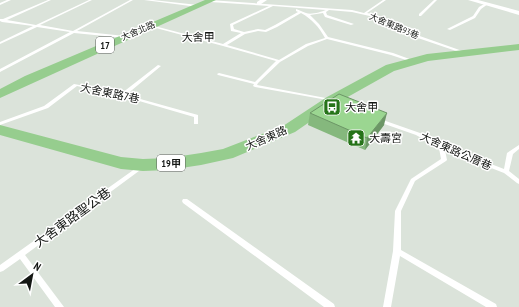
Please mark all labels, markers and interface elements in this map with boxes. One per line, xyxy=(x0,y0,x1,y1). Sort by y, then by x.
street label: 大舍東路93巷 xyxy=(368,10,421,41)
street label: 大舍北路 xyxy=(119,18,157,43)
district label: 大舍甲 xyxy=(182,30,215,44)
road number: 17 xyxy=(96,37,114,53)
street label: 大舍東路7巷 xyxy=(79,80,141,106)
bus stop icon: 大舍甲 xyxy=(322,97,342,117)
place label: 大舍甲 xyxy=(345,100,378,114)
street label: 大舍東路 xyxy=(243,123,289,153)
temple icon: 大壽宮 xyxy=(346,128,366,148)
street label: 大舍東路公厝巷 xyxy=(418,129,494,173)
place label: 大壽宮 xyxy=(369,131,402,145)
road number: 19甲 xyxy=(157,155,185,171)
street label: 大舍東路聖公巷 xyxy=(30,184,114,251)
north arrow xyxy=(12,255,52,295)
text: N xyxy=(31,259,44,274)

